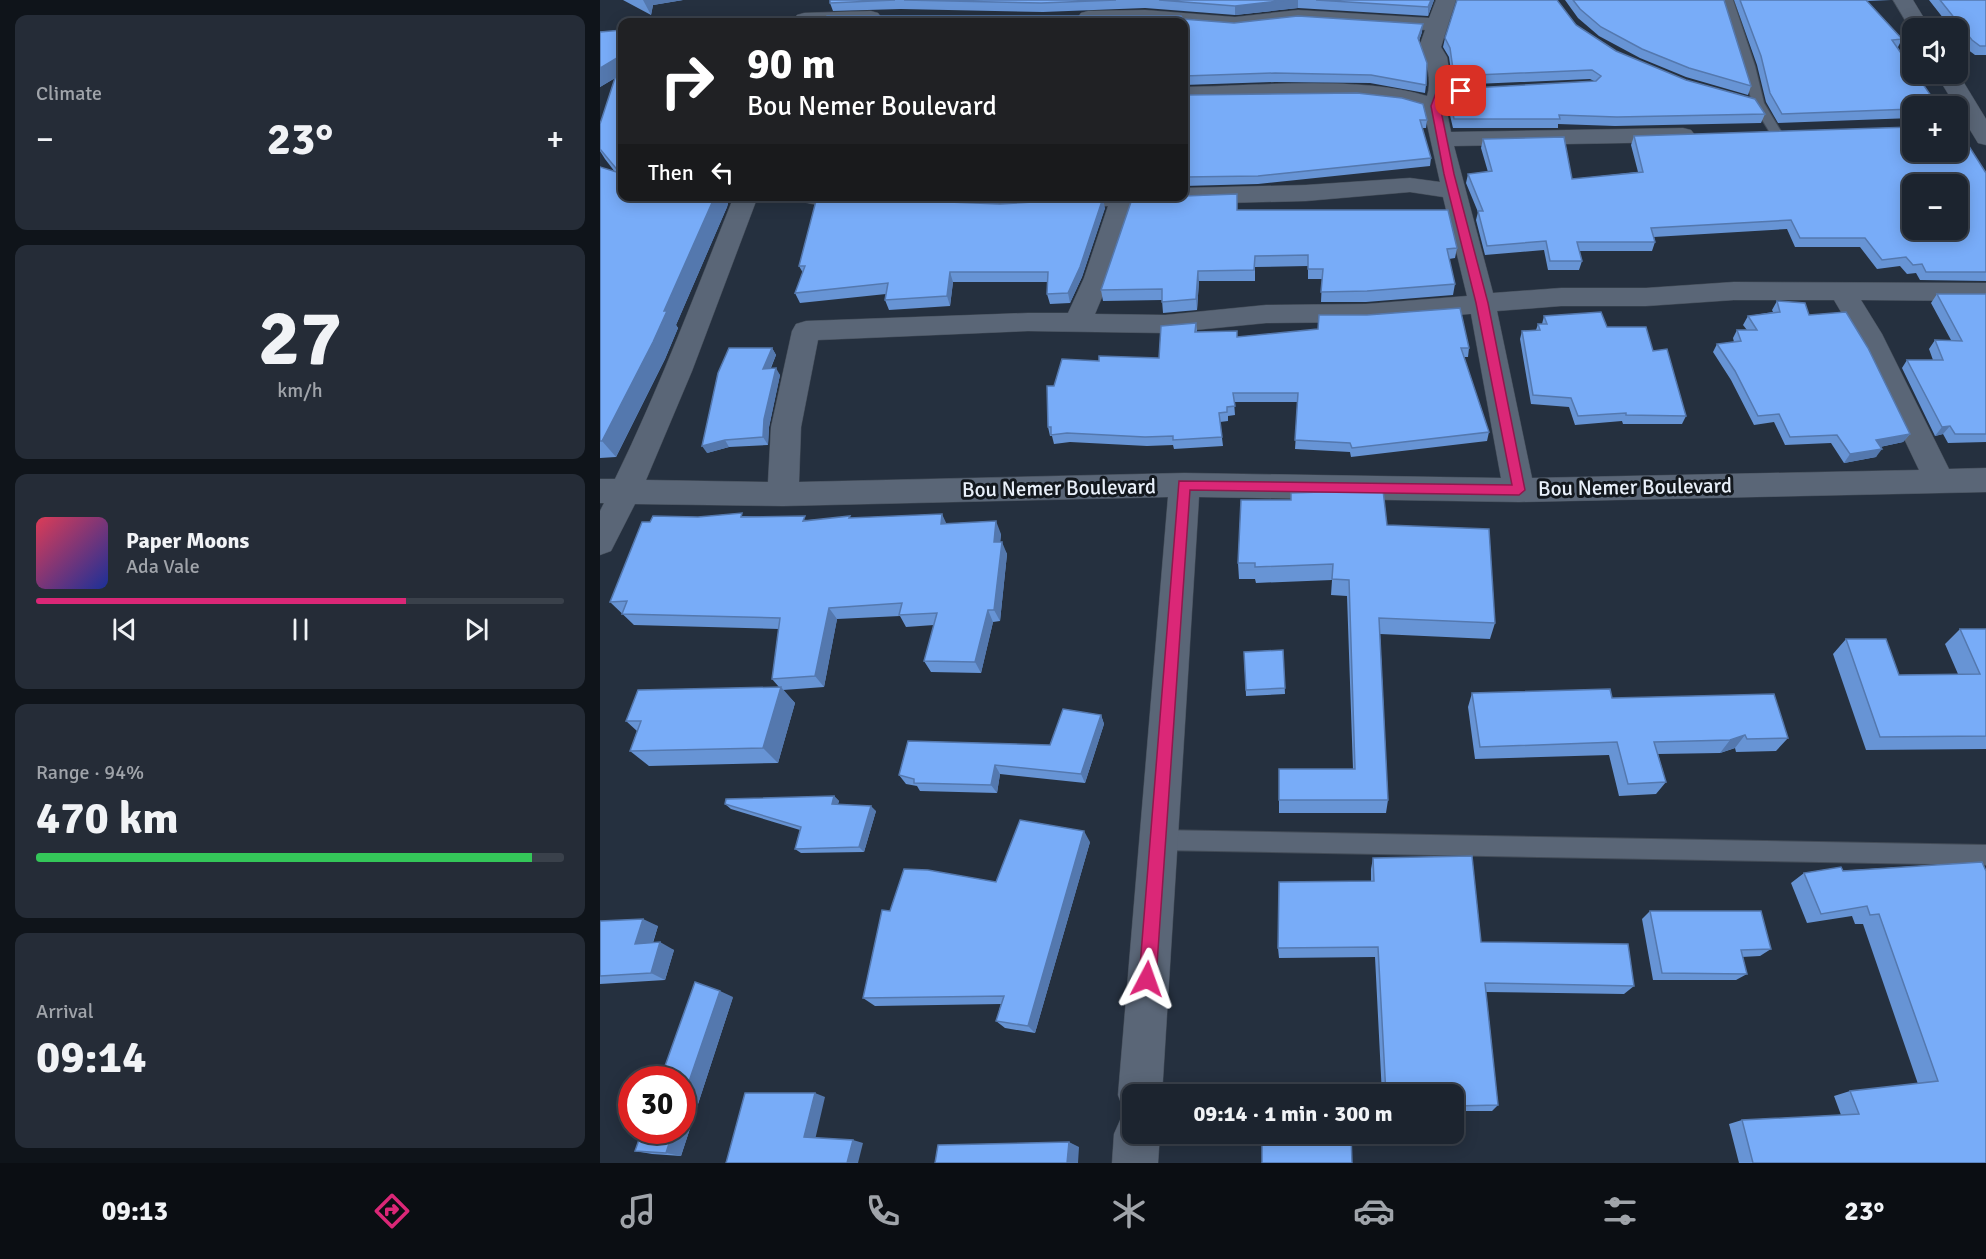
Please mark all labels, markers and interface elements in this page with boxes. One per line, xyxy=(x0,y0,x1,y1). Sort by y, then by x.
map controls xyxy=(1902,18,1968,240)
button: sound xyxy=(1902,18,1968,84)
text: 90 m xyxy=(747,39,836,90)
icon: right xyxy=(648,42,726,120)
pin xyxy=(1435,65,1486,116)
icon: arrive xyxy=(1444,74,1477,107)
text: Climate xyxy=(36,81,102,106)
text: Bou Nemer Boulevard xyxy=(747,90,997,123)
button: + xyxy=(1902,96,1968,162)
text: 23° xyxy=(267,112,333,167)
text: − xyxy=(36,119,54,160)
text: + xyxy=(546,119,564,160)
icon: left xyxy=(706,156,739,189)
text: Then xyxy=(648,159,694,186)
button: − xyxy=(1902,174,1968,240)
text: 27 xyxy=(258,291,342,387)
text: km/h xyxy=(277,378,323,403)
street label: Bou Nemer Boulevard xyxy=(1538,472,1732,502)
street label: Bou Nemer Boulevard xyxy=(962,473,1156,503)
text: Paper Moons xyxy=(126,527,249,554)
text: Ada Vale xyxy=(126,554,200,579)
icon: previous xyxy=(108,613,141,646)
icon: pause xyxy=(284,613,317,646)
icon: next xyxy=(460,613,493,646)
text: Range · 94% xyxy=(36,760,144,785)
text: 470 km xyxy=(36,791,179,846)
position arrow xyxy=(1115,947,1179,1011)
text: Arrival xyxy=(36,999,94,1024)
text: 09:14 xyxy=(36,1030,146,1085)
speed limit sign: 30 xyxy=(618,1066,696,1144)
text: 09:14 · 1 min · 300 m xyxy=(1193,1100,1393,1127)
icon: directions xyxy=(371,1190,413,1232)
icon: music xyxy=(617,1190,659,1232)
icon: phone xyxy=(862,1190,904,1232)
icon: climate xyxy=(1108,1190,1150,1232)
icon: car xyxy=(1353,1190,1395,1232)
icon: filters xyxy=(1599,1190,1641,1232)
text: 09:13 xyxy=(102,1195,168,1228)
text: 23° xyxy=(1844,1195,1884,1228)

